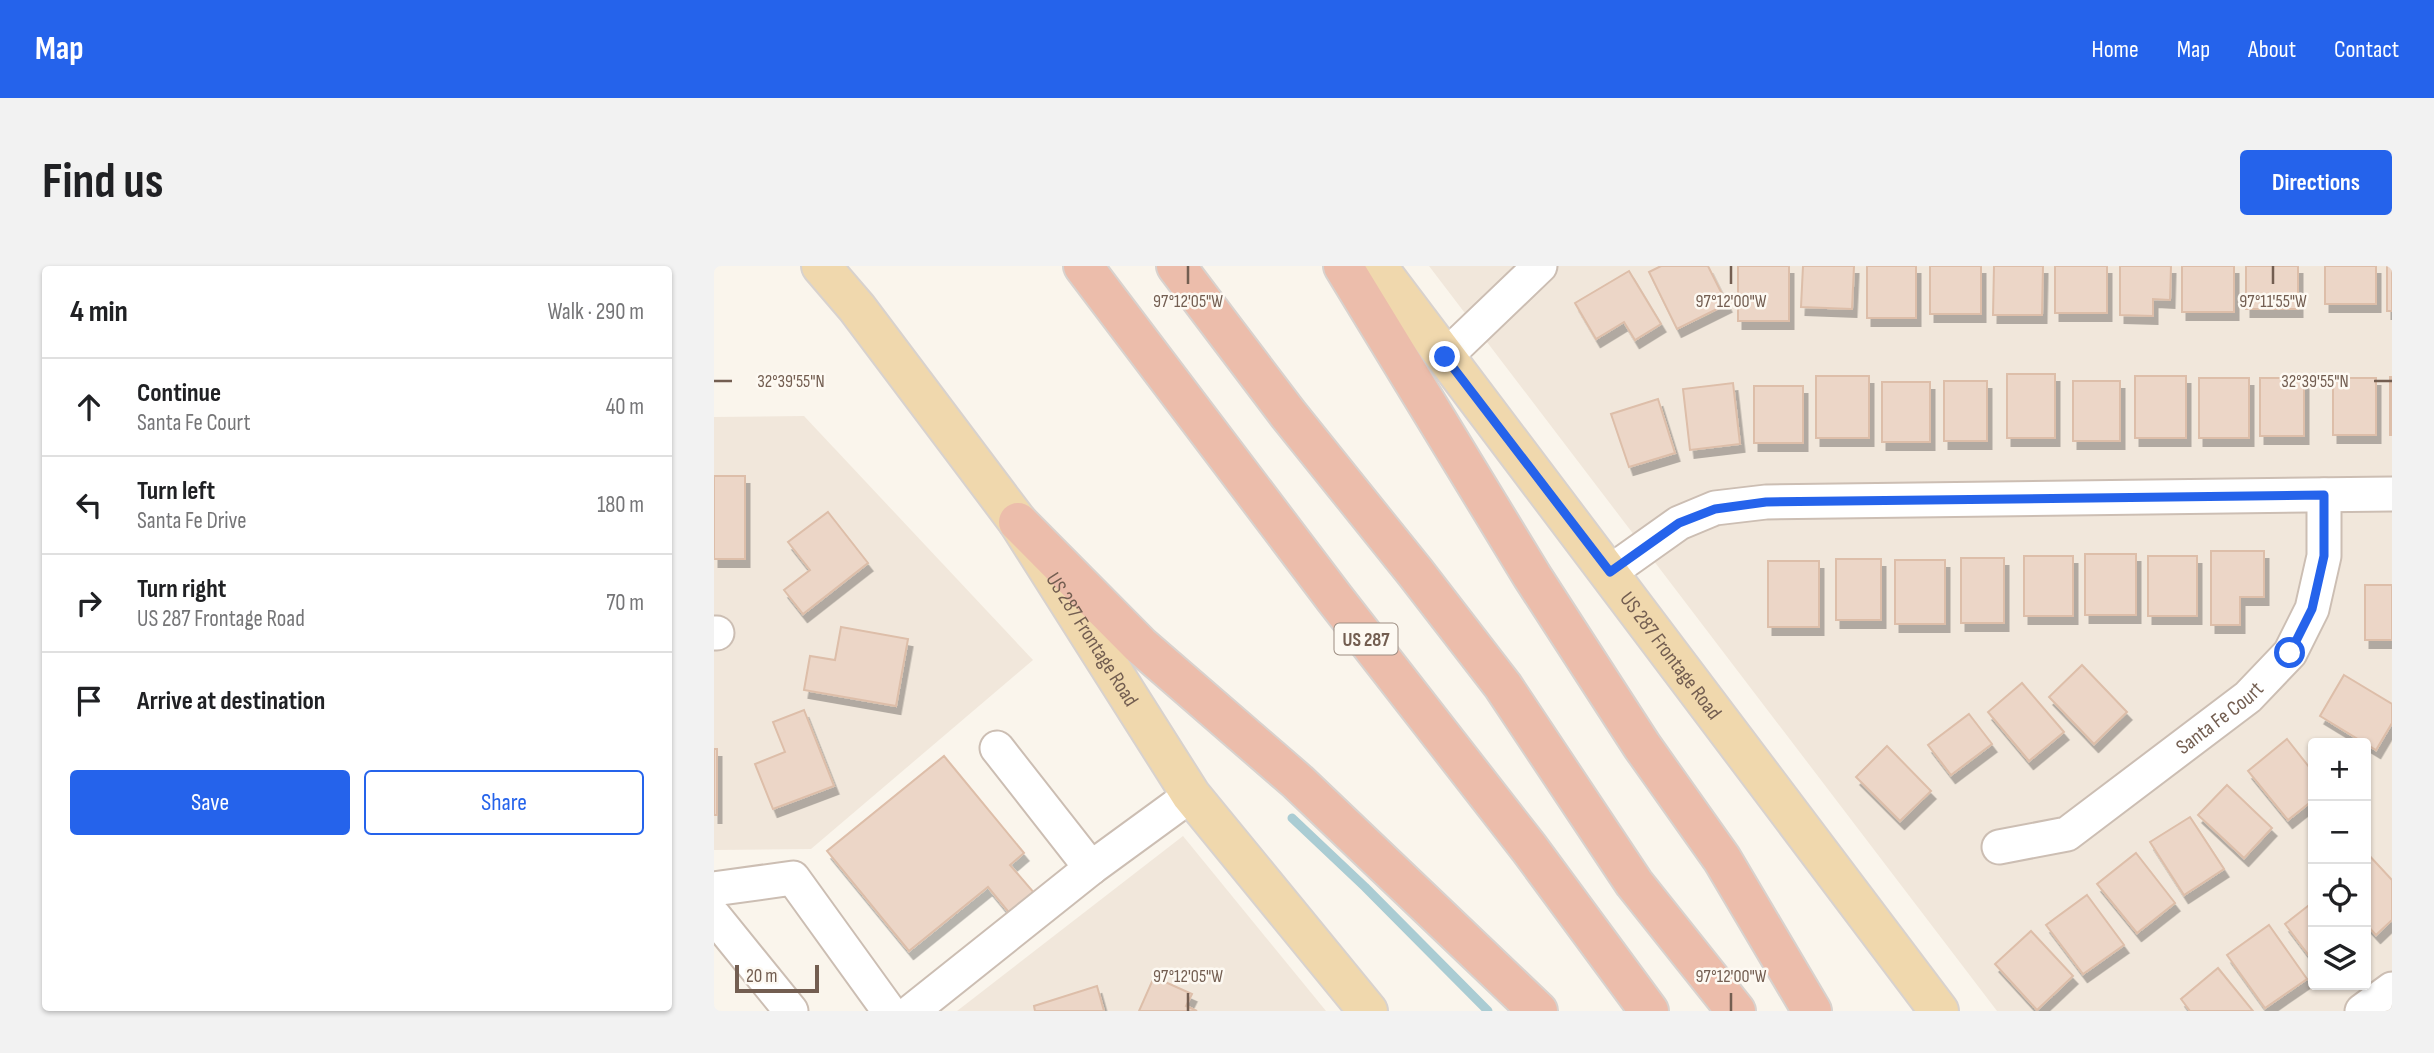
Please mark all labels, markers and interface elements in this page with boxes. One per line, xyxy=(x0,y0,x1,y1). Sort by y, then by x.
text: Map xyxy=(35,29,84,69)
text: Home xyxy=(2091,35,2139,64)
text: Map xyxy=(2177,35,2210,64)
text: About xyxy=(2248,35,2296,64)
text: Contact xyxy=(2334,35,2399,64)
button: Directions xyxy=(2240,150,2392,215)
text: Find us xyxy=(42,153,164,212)
text: 97°12'05"W xyxy=(1153,291,1223,312)
text: 97°12'00"W xyxy=(1696,291,1767,312)
text: 97°11'55"W xyxy=(2239,291,2307,312)
text: 4 min xyxy=(70,294,128,330)
text: Walk · 290 m xyxy=(547,298,644,326)
route end xyxy=(1429,341,1460,372)
text: 32°39'55"N xyxy=(757,371,825,392)
text: 32°39'55"N xyxy=(2281,371,2349,392)
text: Continue xyxy=(137,378,221,409)
icon: ahead xyxy=(70,388,108,426)
text: 40 m xyxy=(606,393,644,421)
text: Santa Fe Court xyxy=(137,409,250,437)
text: Turn left xyxy=(137,476,215,507)
icon: left xyxy=(70,486,108,524)
text: 180 m xyxy=(597,491,644,519)
text: Santa Fe Drive xyxy=(137,507,247,535)
street label: US 287 Frontage Road xyxy=(1040,568,1144,711)
text: Turn right xyxy=(137,574,226,605)
icon: right xyxy=(70,584,108,622)
street label: US 287 Frontage Road xyxy=(1614,587,1727,725)
text: 70 m xyxy=(606,589,644,617)
text: US 287 Frontage Road xyxy=(137,605,305,633)
road number: US 287 xyxy=(1334,624,1398,654)
route start xyxy=(2274,637,2305,668)
street label: Santa Fe Court xyxy=(2171,677,2269,760)
icon: arrive xyxy=(70,682,108,720)
text: Arrive at destination xyxy=(137,686,325,717)
map controls xyxy=(2308,738,2371,990)
button: + xyxy=(2308,738,2371,801)
button: Save xyxy=(70,770,350,835)
button: Share xyxy=(364,770,644,835)
button: − xyxy=(2308,801,2371,864)
button: locate xyxy=(2308,864,2371,927)
button: layers xyxy=(2308,927,2371,990)
scale bar xyxy=(735,962,819,994)
text: 20 m xyxy=(746,965,778,988)
text: 97°12'05"W xyxy=(1153,966,1223,987)
text: 97°12'00"W xyxy=(1696,966,1767,987)

